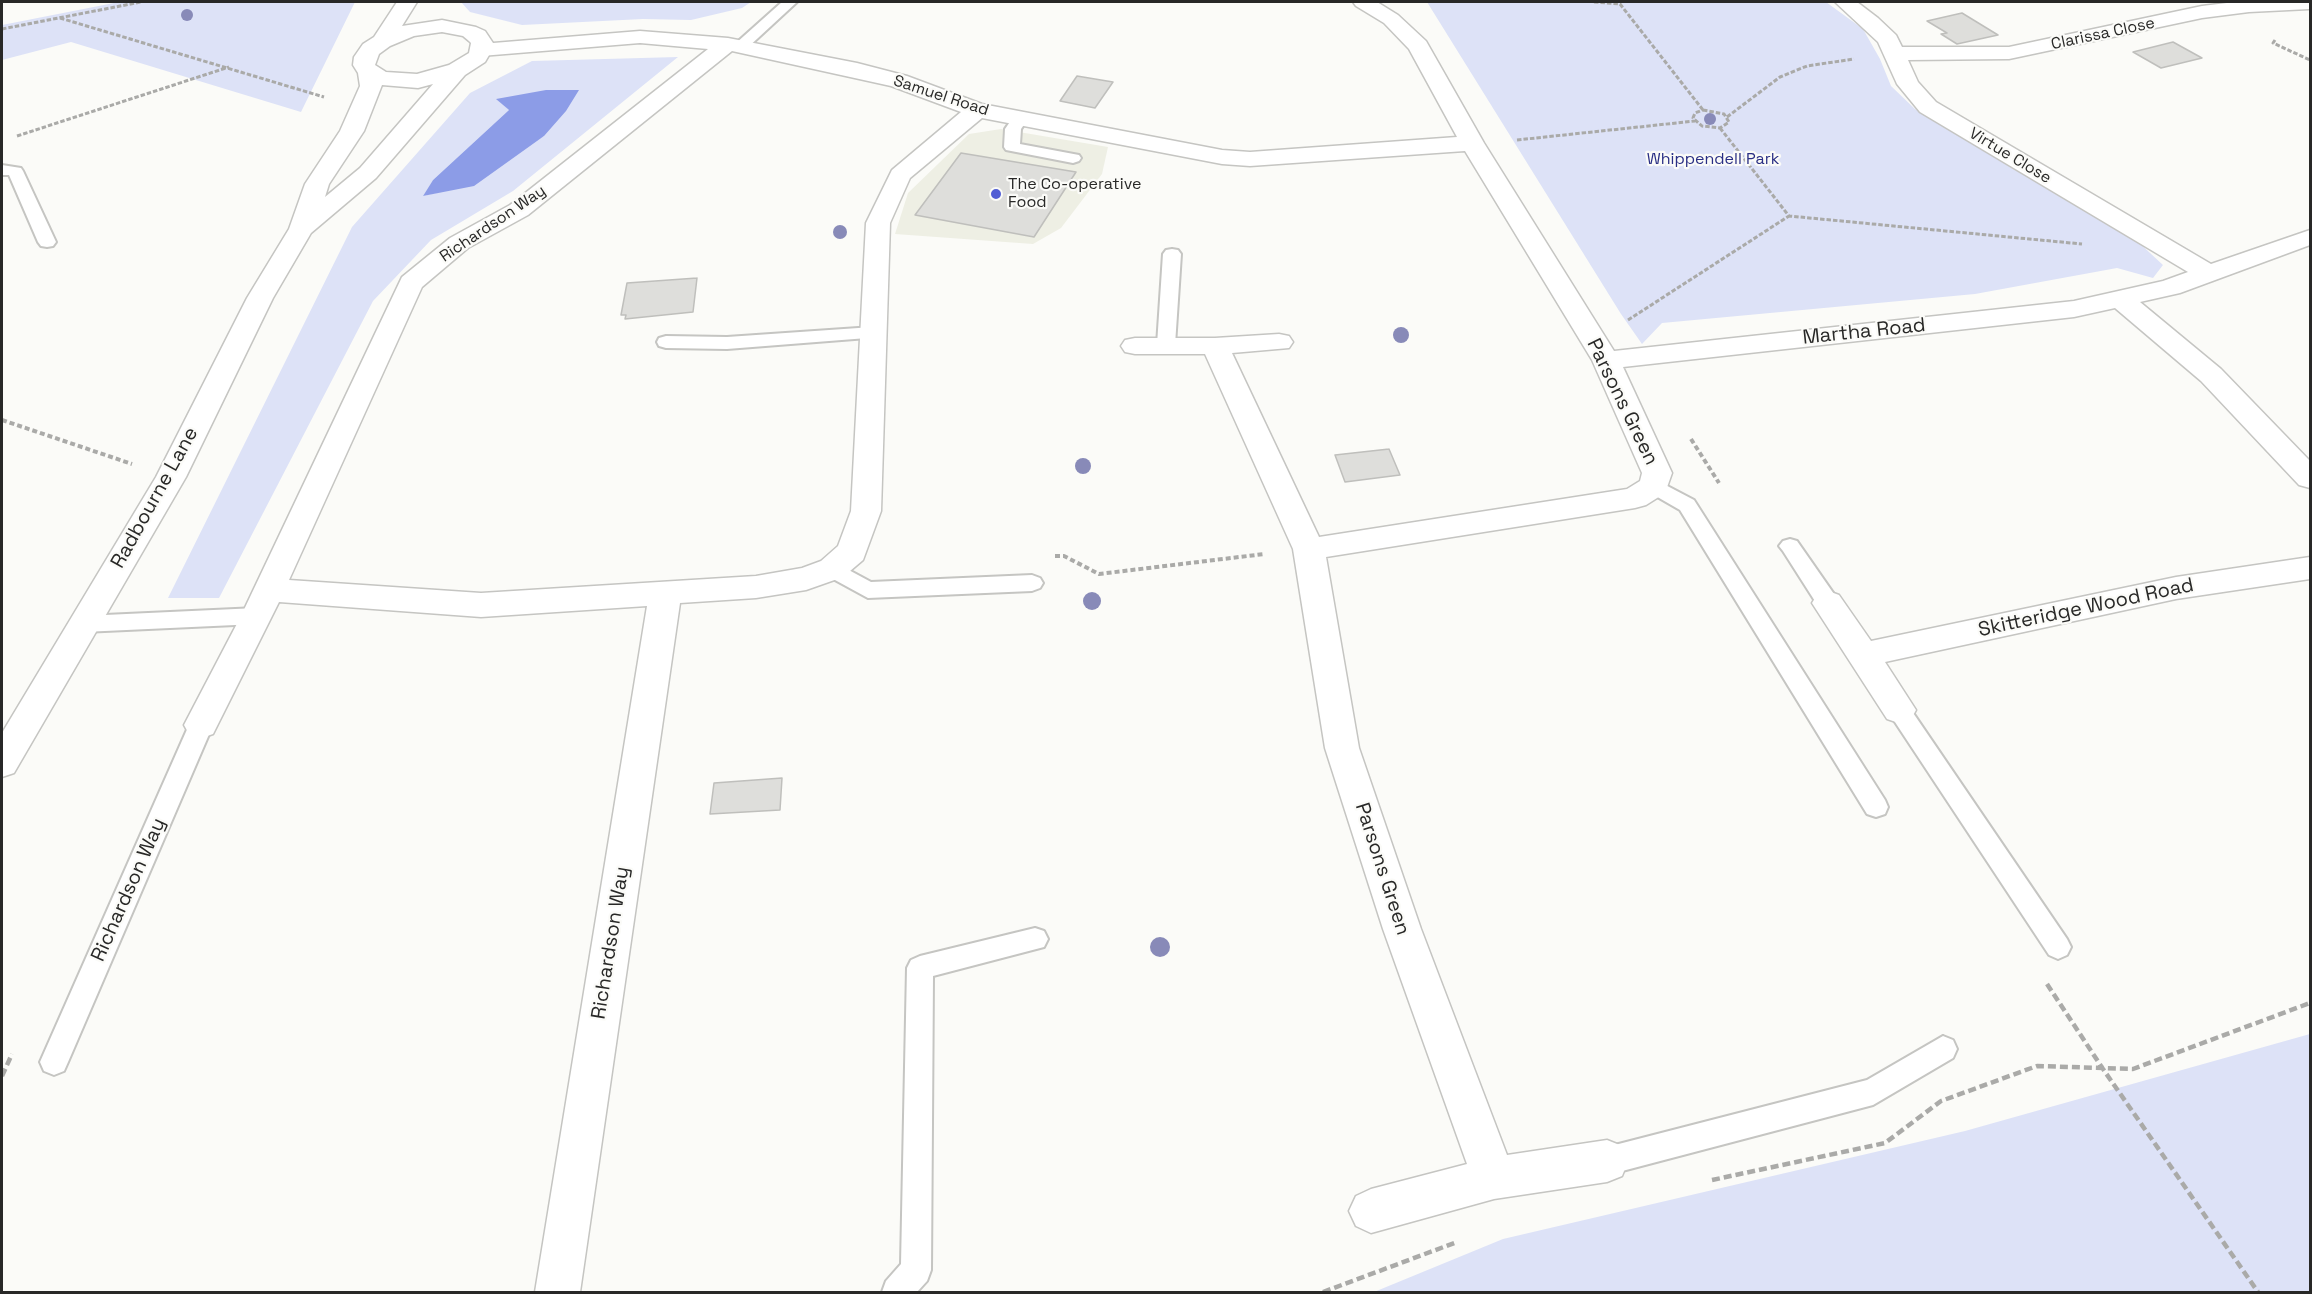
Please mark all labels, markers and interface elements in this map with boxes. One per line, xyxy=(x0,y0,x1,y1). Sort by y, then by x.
street label: Clarissa Close xyxy=(2049,14,2157,54)
street label: Samuel Road xyxy=(891,72,991,120)
street label: Virtue Close xyxy=(1965,124,2055,188)
park label: Whippendell Park xyxy=(1647,150,1779,170)
place label: The Co-operative Food xyxy=(1008,175,1141,213)
street label: Richardson Way xyxy=(436,182,550,266)
marker: The Co-operative Food xyxy=(989,187,1003,201)
street label: Martha Road xyxy=(1801,314,1927,350)
street label: Parsons Green xyxy=(1581,335,1663,469)
street label: Radbourne Lane xyxy=(106,423,204,573)
street label: Skitteridge Wood Road xyxy=(1976,573,2196,643)
street label: Parsons Green xyxy=(1349,800,1415,938)
street label: Richardson Way xyxy=(87,815,171,965)
street label: Richardson Way xyxy=(587,865,635,1021)

